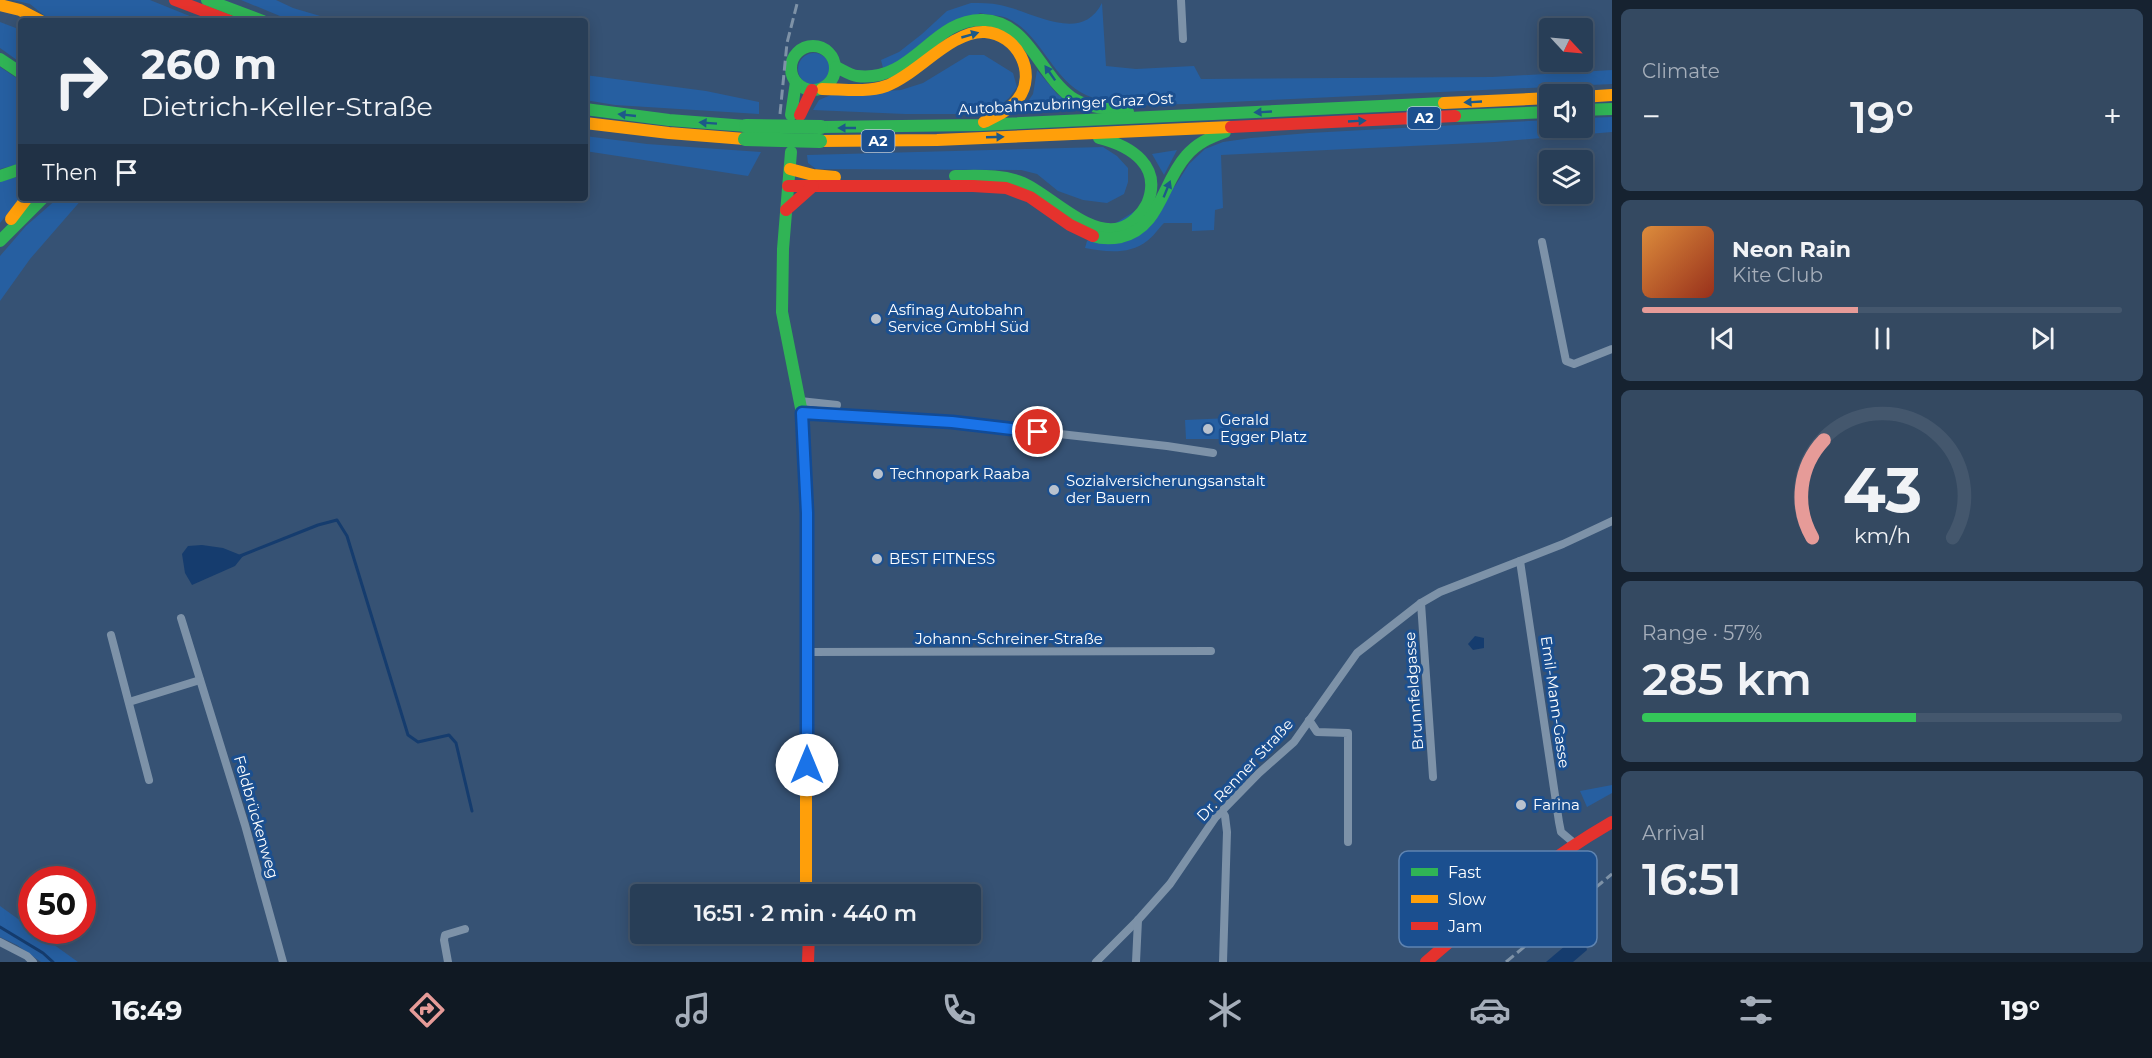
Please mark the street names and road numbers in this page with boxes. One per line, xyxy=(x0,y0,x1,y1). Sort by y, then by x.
street label: Autobahnzubringer Graz Ost xyxy=(958,88,1174,119)
road number: A2 xyxy=(1408,107,1440,129)
road number: A2 xyxy=(862,130,894,152)
street label: Johann-Schreiner-Straße xyxy=(914,629,1103,648)
street label: Brunnfeldgasse xyxy=(1400,631,1427,751)
street label: Emil-Mann-Gasse xyxy=(1537,635,1574,769)
street label: Dr. Renner Straße xyxy=(1192,714,1297,825)
street label: Feldbrückenweg xyxy=(230,753,283,881)

